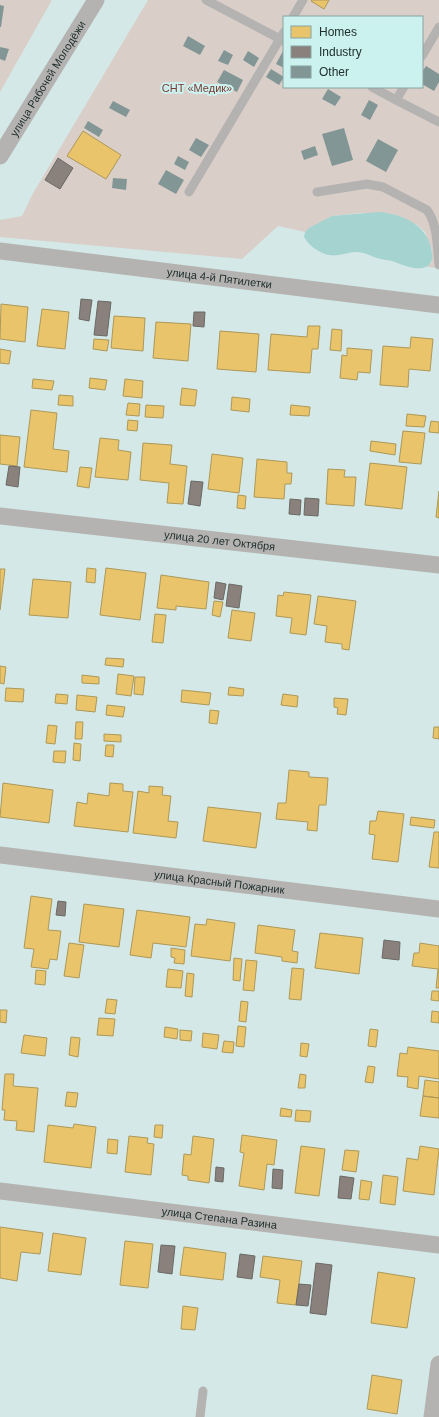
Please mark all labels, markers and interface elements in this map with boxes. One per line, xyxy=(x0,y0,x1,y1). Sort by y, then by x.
legend xyxy=(283,16,423,88)
street label: улица Рабочей Молодёжи xyxy=(8,19,88,138)
text: Homes xyxy=(319,25,357,39)
text: Industry xyxy=(319,45,362,59)
text: Other xyxy=(319,65,349,79)
park label: СНТ «Медик» xyxy=(162,82,232,94)
street label: улица 4-й Пятилетки xyxy=(166,266,273,290)
street label: улица 20 лет Октября xyxy=(163,528,276,553)
street label: улица Красный Пожарник xyxy=(153,868,285,896)
street label: улица Степана Разина xyxy=(161,1205,279,1231)

